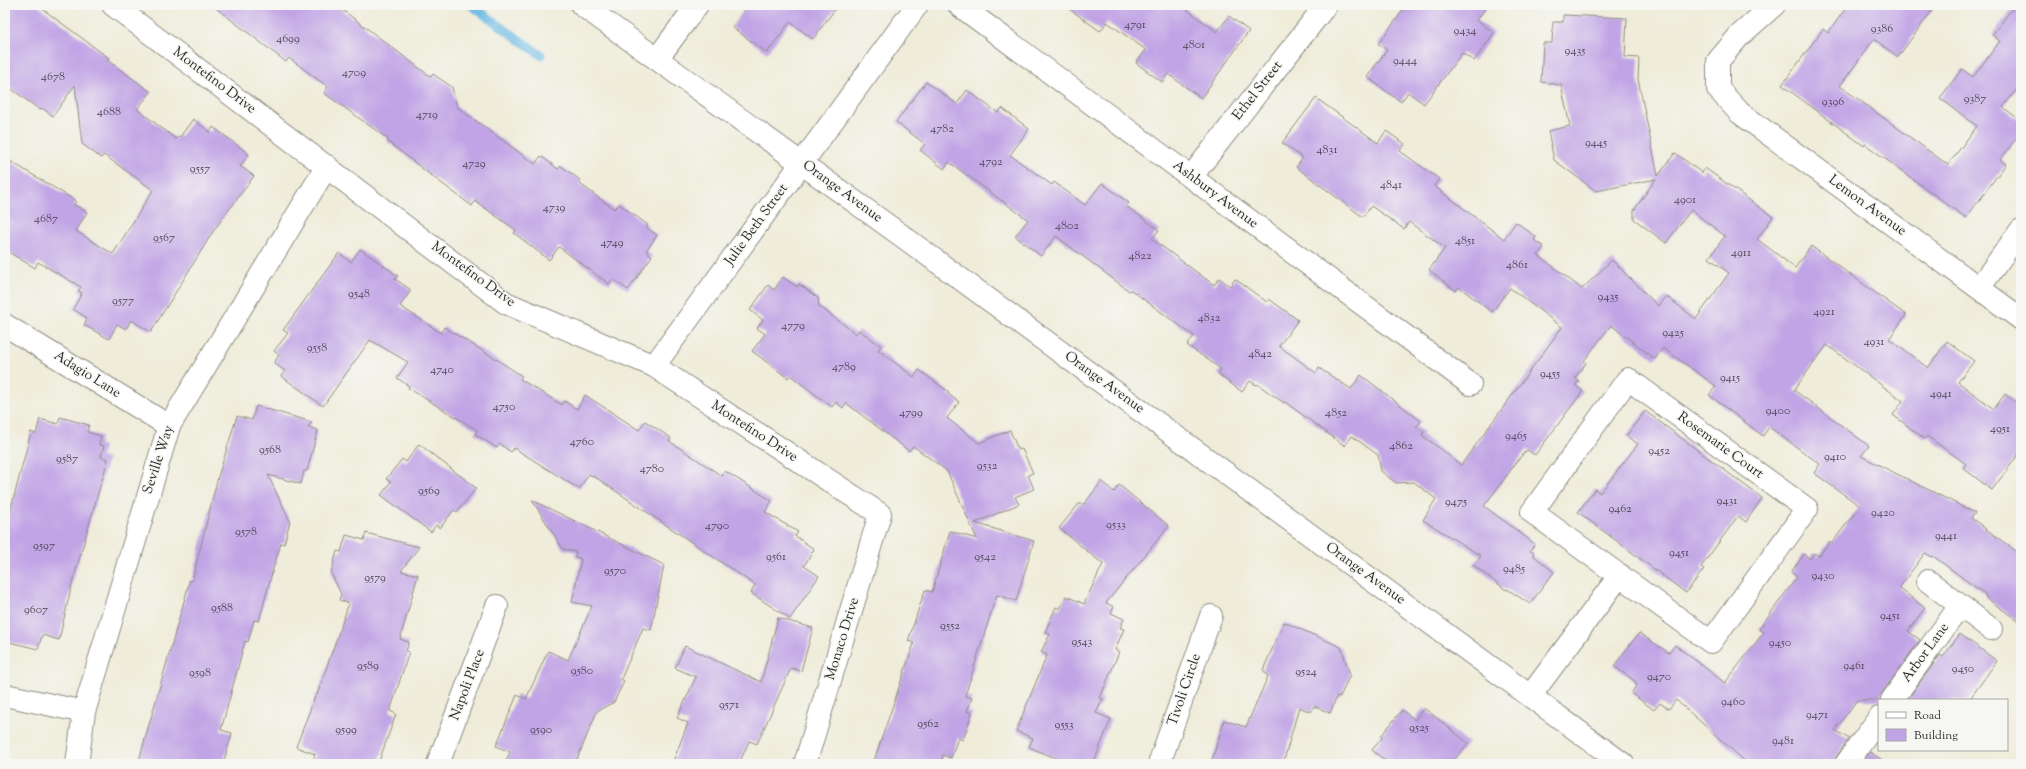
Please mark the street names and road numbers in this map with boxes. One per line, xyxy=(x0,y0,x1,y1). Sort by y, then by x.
street label: Montefino Drive xyxy=(168,43,260,119)
street label: Ethel Street xyxy=(1228,57,1288,125)
street label: Orange Avenue xyxy=(798,156,886,228)
street label: Ashbury Avenue xyxy=(1168,156,1262,234)
street label: Lemon Avenue xyxy=(1824,171,1910,241)
street label: Julie Beth Street xyxy=(720,180,794,271)
street label: Montefino Drive xyxy=(427,238,519,312)
street label: Adagio Lane xyxy=(50,346,124,404)
street label: Orange Avenue xyxy=(1060,347,1148,419)
street label: Montefino Drive xyxy=(707,396,801,468)
street label: Rosemarie Court xyxy=(1673,408,1768,484)
street label: Seville Way xyxy=(139,423,180,497)
street label: Orange Avenue xyxy=(1321,538,1409,610)
street label: Monaco Drive xyxy=(821,595,865,683)
street label: Arbor Lane xyxy=(1898,619,1954,687)
street label: Napoli Place xyxy=(445,647,491,723)
street label: Tivoli Circle xyxy=(1163,651,1207,729)

